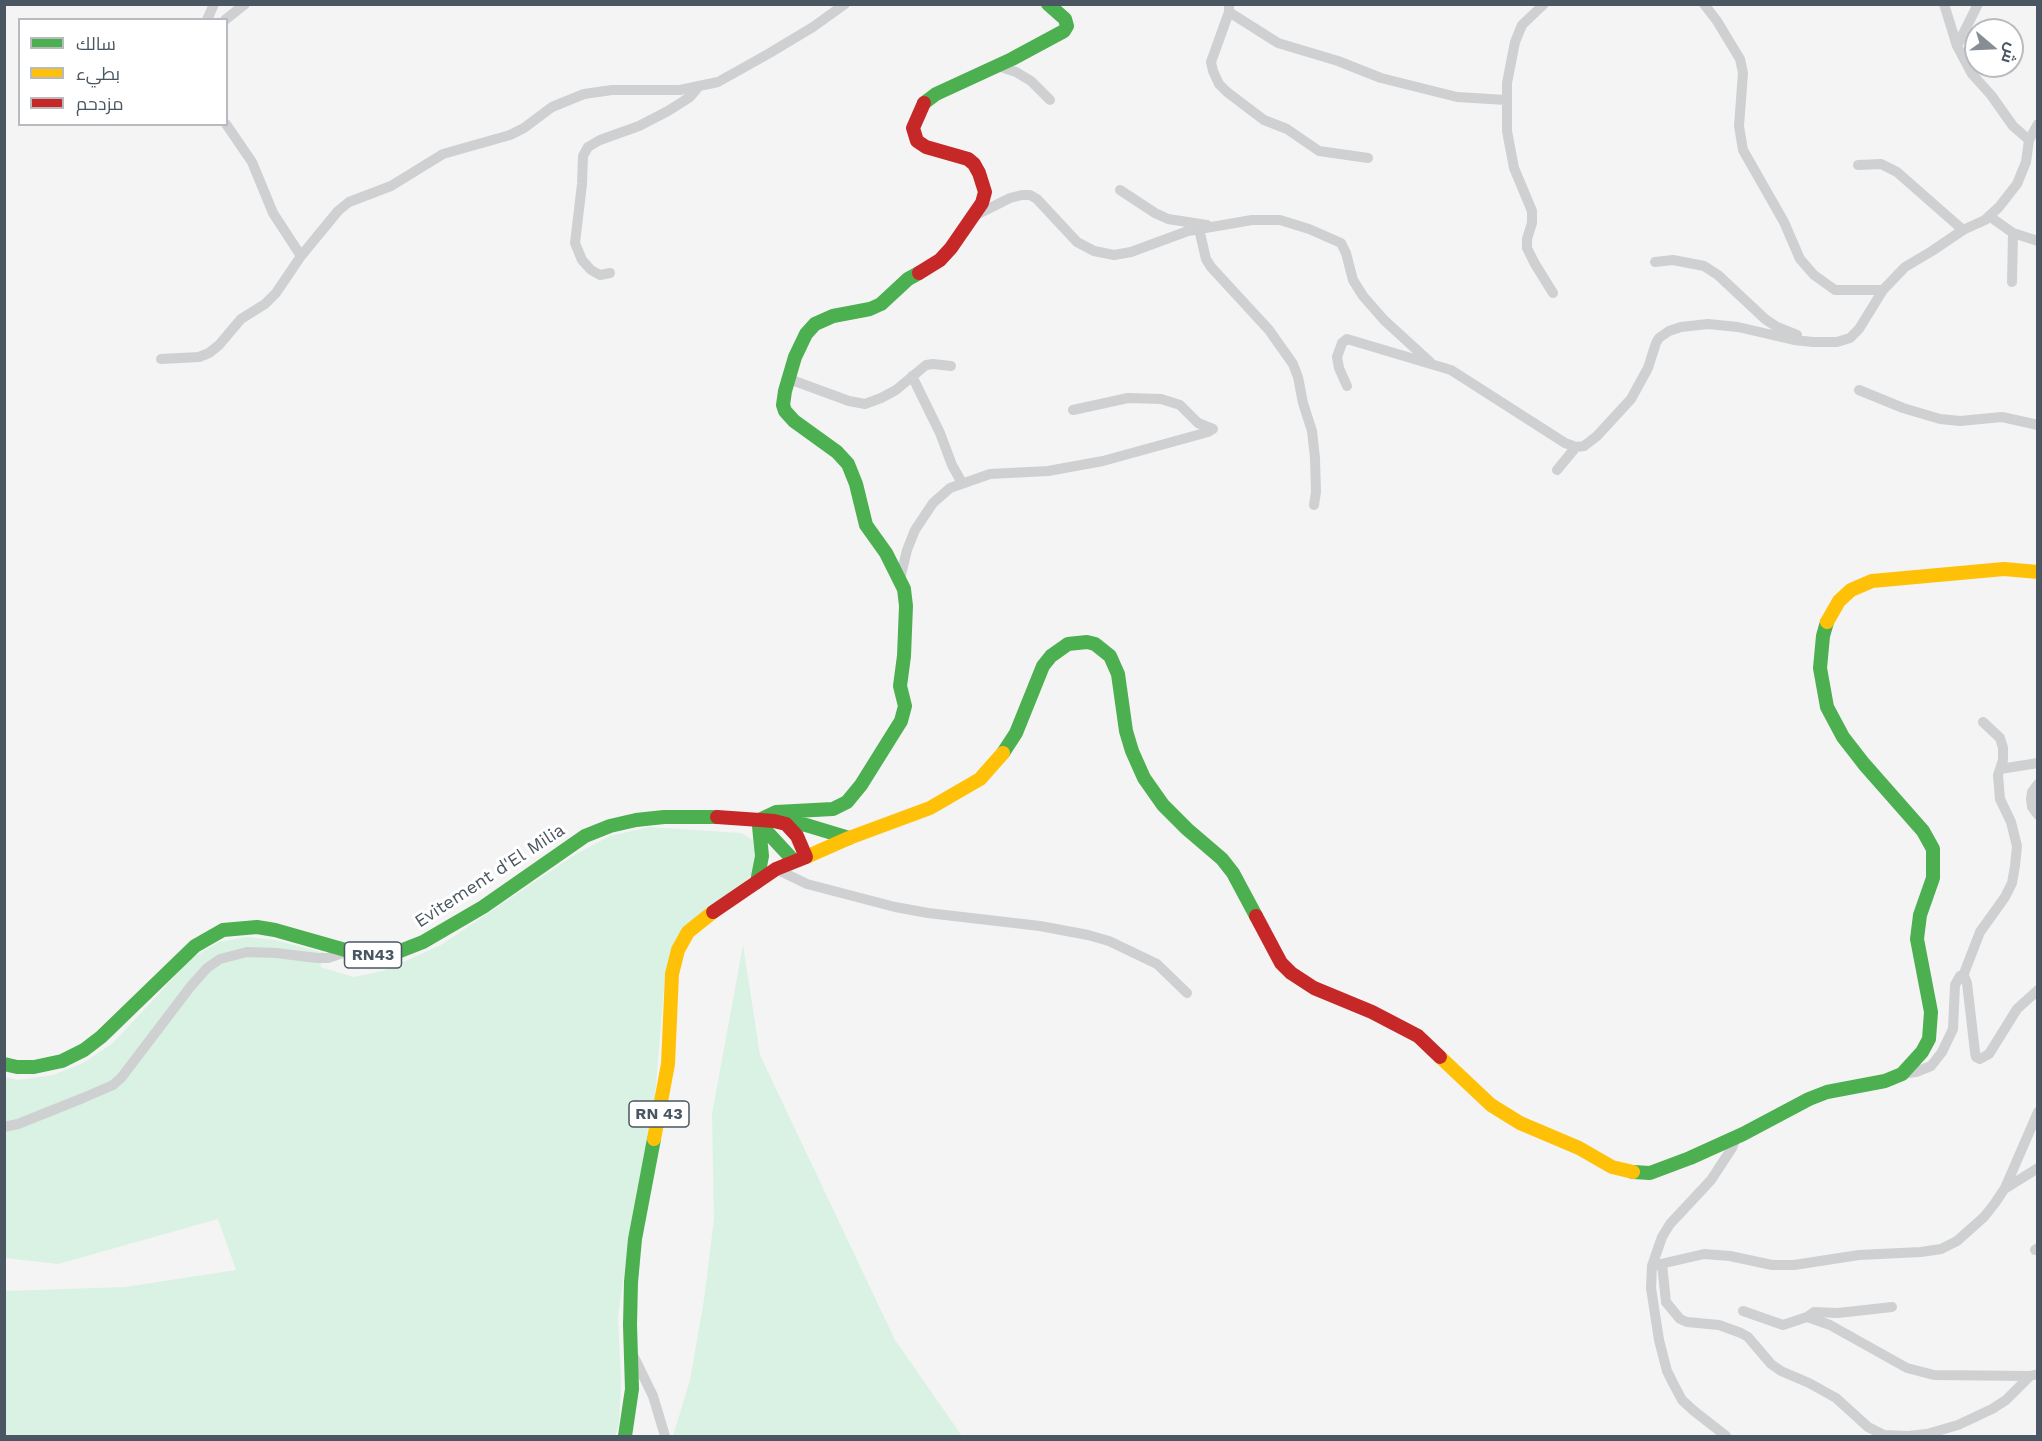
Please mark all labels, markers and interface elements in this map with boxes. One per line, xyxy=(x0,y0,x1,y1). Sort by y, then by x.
legend xyxy=(18,18,228,126)
north arrow xyxy=(1964,18,2024,78)
text: سالك xyxy=(76,33,116,54)
text: ش xyxy=(1997,41,2022,66)
text: بطيء xyxy=(76,63,120,84)
text: مزدحم xyxy=(76,93,124,114)
street label: Evitement d'El Milia xyxy=(411,819,569,933)
road number: RN43 xyxy=(344,942,401,968)
road number: RN 43 xyxy=(629,1101,689,1127)

